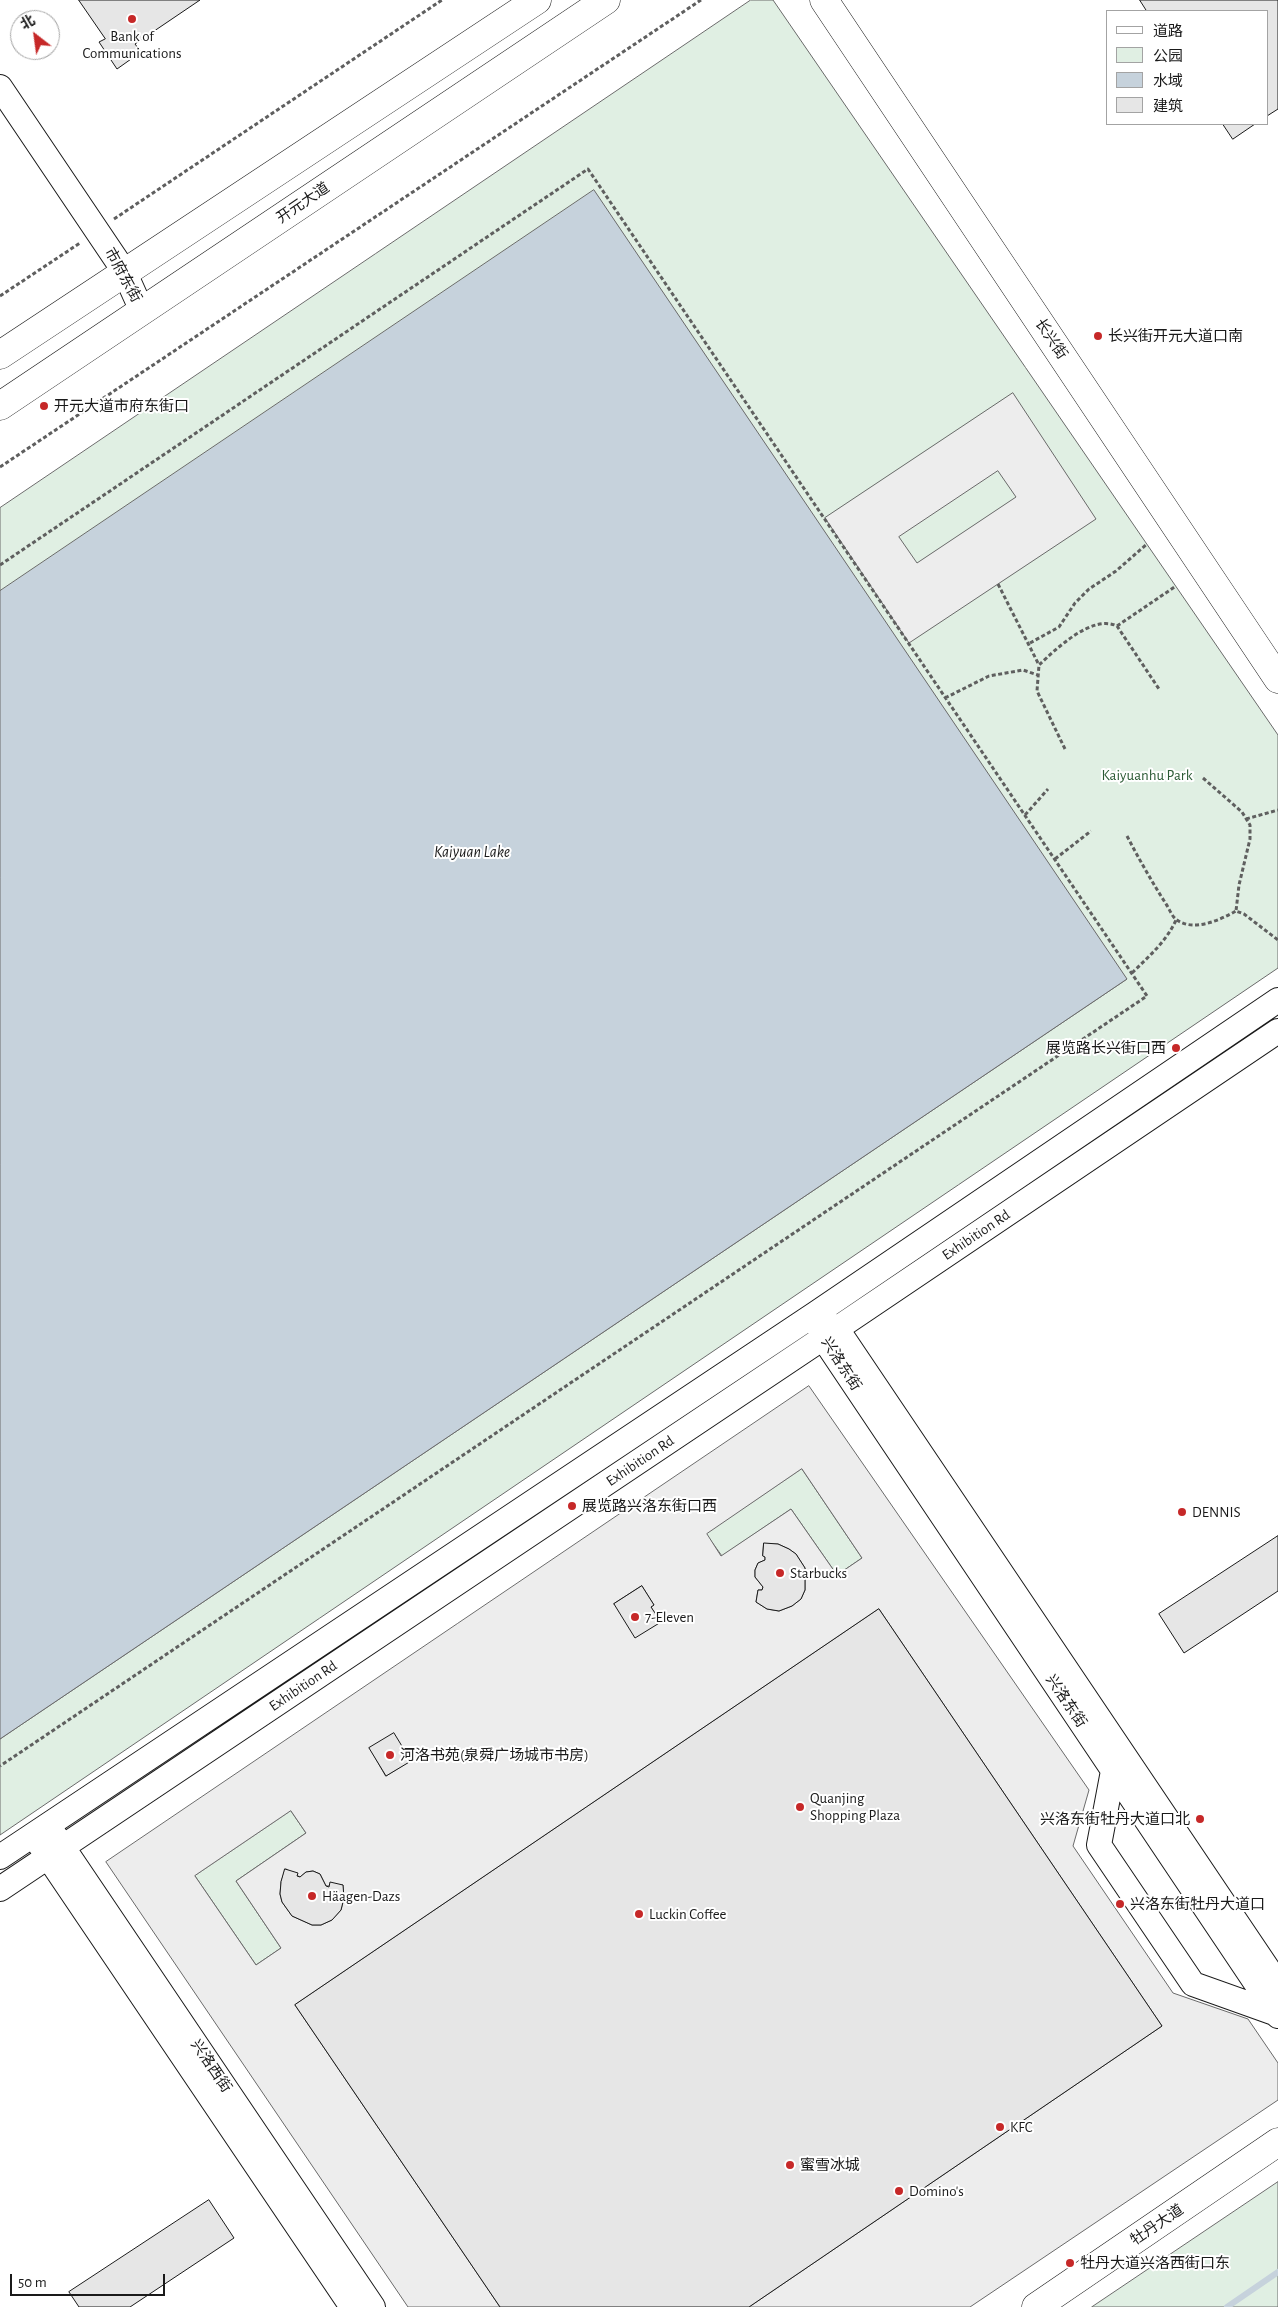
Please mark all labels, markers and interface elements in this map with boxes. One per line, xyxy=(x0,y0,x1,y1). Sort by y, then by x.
north arrow xyxy=(10,10,60,60)
legend xyxy=(1106,10,1268,125)
text: 北 xyxy=(18,13,38,32)
marker: Bank of Communications xyxy=(126,13,138,25)
text: 道路 xyxy=(1153,24,1183,39)
place label: Bank of Communications xyxy=(83,27,181,62)
text: 公园 xyxy=(1153,49,1183,64)
text: 水域 xyxy=(1153,74,1183,89)
text: 建筑 xyxy=(1153,99,1183,114)
street label: 开元大道 xyxy=(273,179,333,227)
street label: 市府东街 xyxy=(101,244,145,306)
street label: 长兴街 xyxy=(1031,315,1071,363)
place label: 长兴街开元大道口南 xyxy=(1108,327,1243,345)
marker: 长兴街开元大道口南 xyxy=(1092,330,1104,342)
place label: 开元大道市府东街口 xyxy=(54,397,189,415)
marker: 开元大道市府东街口 xyxy=(38,400,50,412)
park label: Kaiyuanhu Park xyxy=(1102,766,1192,784)
water label: Kaiyuan Lake xyxy=(434,842,510,862)
place label: 展览路长兴街口西 xyxy=(1046,1039,1166,1057)
marker: 展览路长兴街口西 xyxy=(1170,1042,1182,1054)
street label: Exhibition Rd xyxy=(939,1206,1013,1264)
street label: 兴洛东街 xyxy=(817,1334,865,1394)
street label: Exhibition Rd xyxy=(603,1432,677,1490)
place label: 展览路兴洛东街口西 xyxy=(582,1497,717,1515)
marker: 展览路兴洛东街口西 xyxy=(566,1500,578,1512)
place label: DENNIS xyxy=(1192,1503,1241,1521)
marker: DENNIS xyxy=(1176,1506,1188,1518)
place label: Starbucks xyxy=(790,1564,847,1582)
marker: Starbucks xyxy=(774,1567,786,1579)
place label: 7-Eleven xyxy=(645,1608,694,1626)
marker: 7-Eleven xyxy=(629,1611,641,1623)
street label: Exhibition Rd xyxy=(266,1657,340,1715)
street label: 兴洛东街 xyxy=(1042,1671,1090,1731)
place label: 河洛书苑(泉舜广场城市书房) xyxy=(400,1746,589,1764)
marker: 河洛书苑(泉舜广场城市书房) xyxy=(384,1749,396,1761)
place label: Quanjing Shopping Plaza xyxy=(810,1789,900,1824)
marker: Quanjing Shopping Plaza xyxy=(794,1801,806,1813)
place label: 兴洛东街牡丹大道口北 xyxy=(1040,1810,1190,1828)
marker: 兴洛东街牡丹大道口北 xyxy=(1194,1813,1206,1825)
place label: Häagen-Dazs xyxy=(322,1887,400,1905)
marker: Häagen-Dazs xyxy=(306,1890,318,1902)
place label: 兴洛东街牡丹大道口 xyxy=(1130,1895,1265,1913)
marker: 兴洛东街牡丹大道口 xyxy=(1114,1898,1126,1910)
place label: Luckin Coffee xyxy=(649,1905,727,1923)
marker: Luckin Coffee xyxy=(633,1908,645,1920)
street label: 兴洛西街 xyxy=(187,2036,235,2096)
place label: KFC xyxy=(1010,2118,1032,2136)
marker: KFC xyxy=(994,2121,1006,2133)
place label: 蜜雪冰城 xyxy=(800,2156,860,2174)
marker: 蜜雪冰城 xyxy=(784,2159,796,2171)
place label: Domino's xyxy=(909,2182,964,2200)
marker: Domino's xyxy=(893,2185,905,2197)
street label: 牡丹大道 xyxy=(1127,2201,1187,2249)
place label: 牡丹大道兴洛西街口东 xyxy=(1080,2254,1230,2272)
marker: 牡丹大道兴洛西街口东 xyxy=(1064,2257,1076,2269)
scale bar xyxy=(12,2264,168,2296)
text: 50 m xyxy=(18,2275,47,2290)

